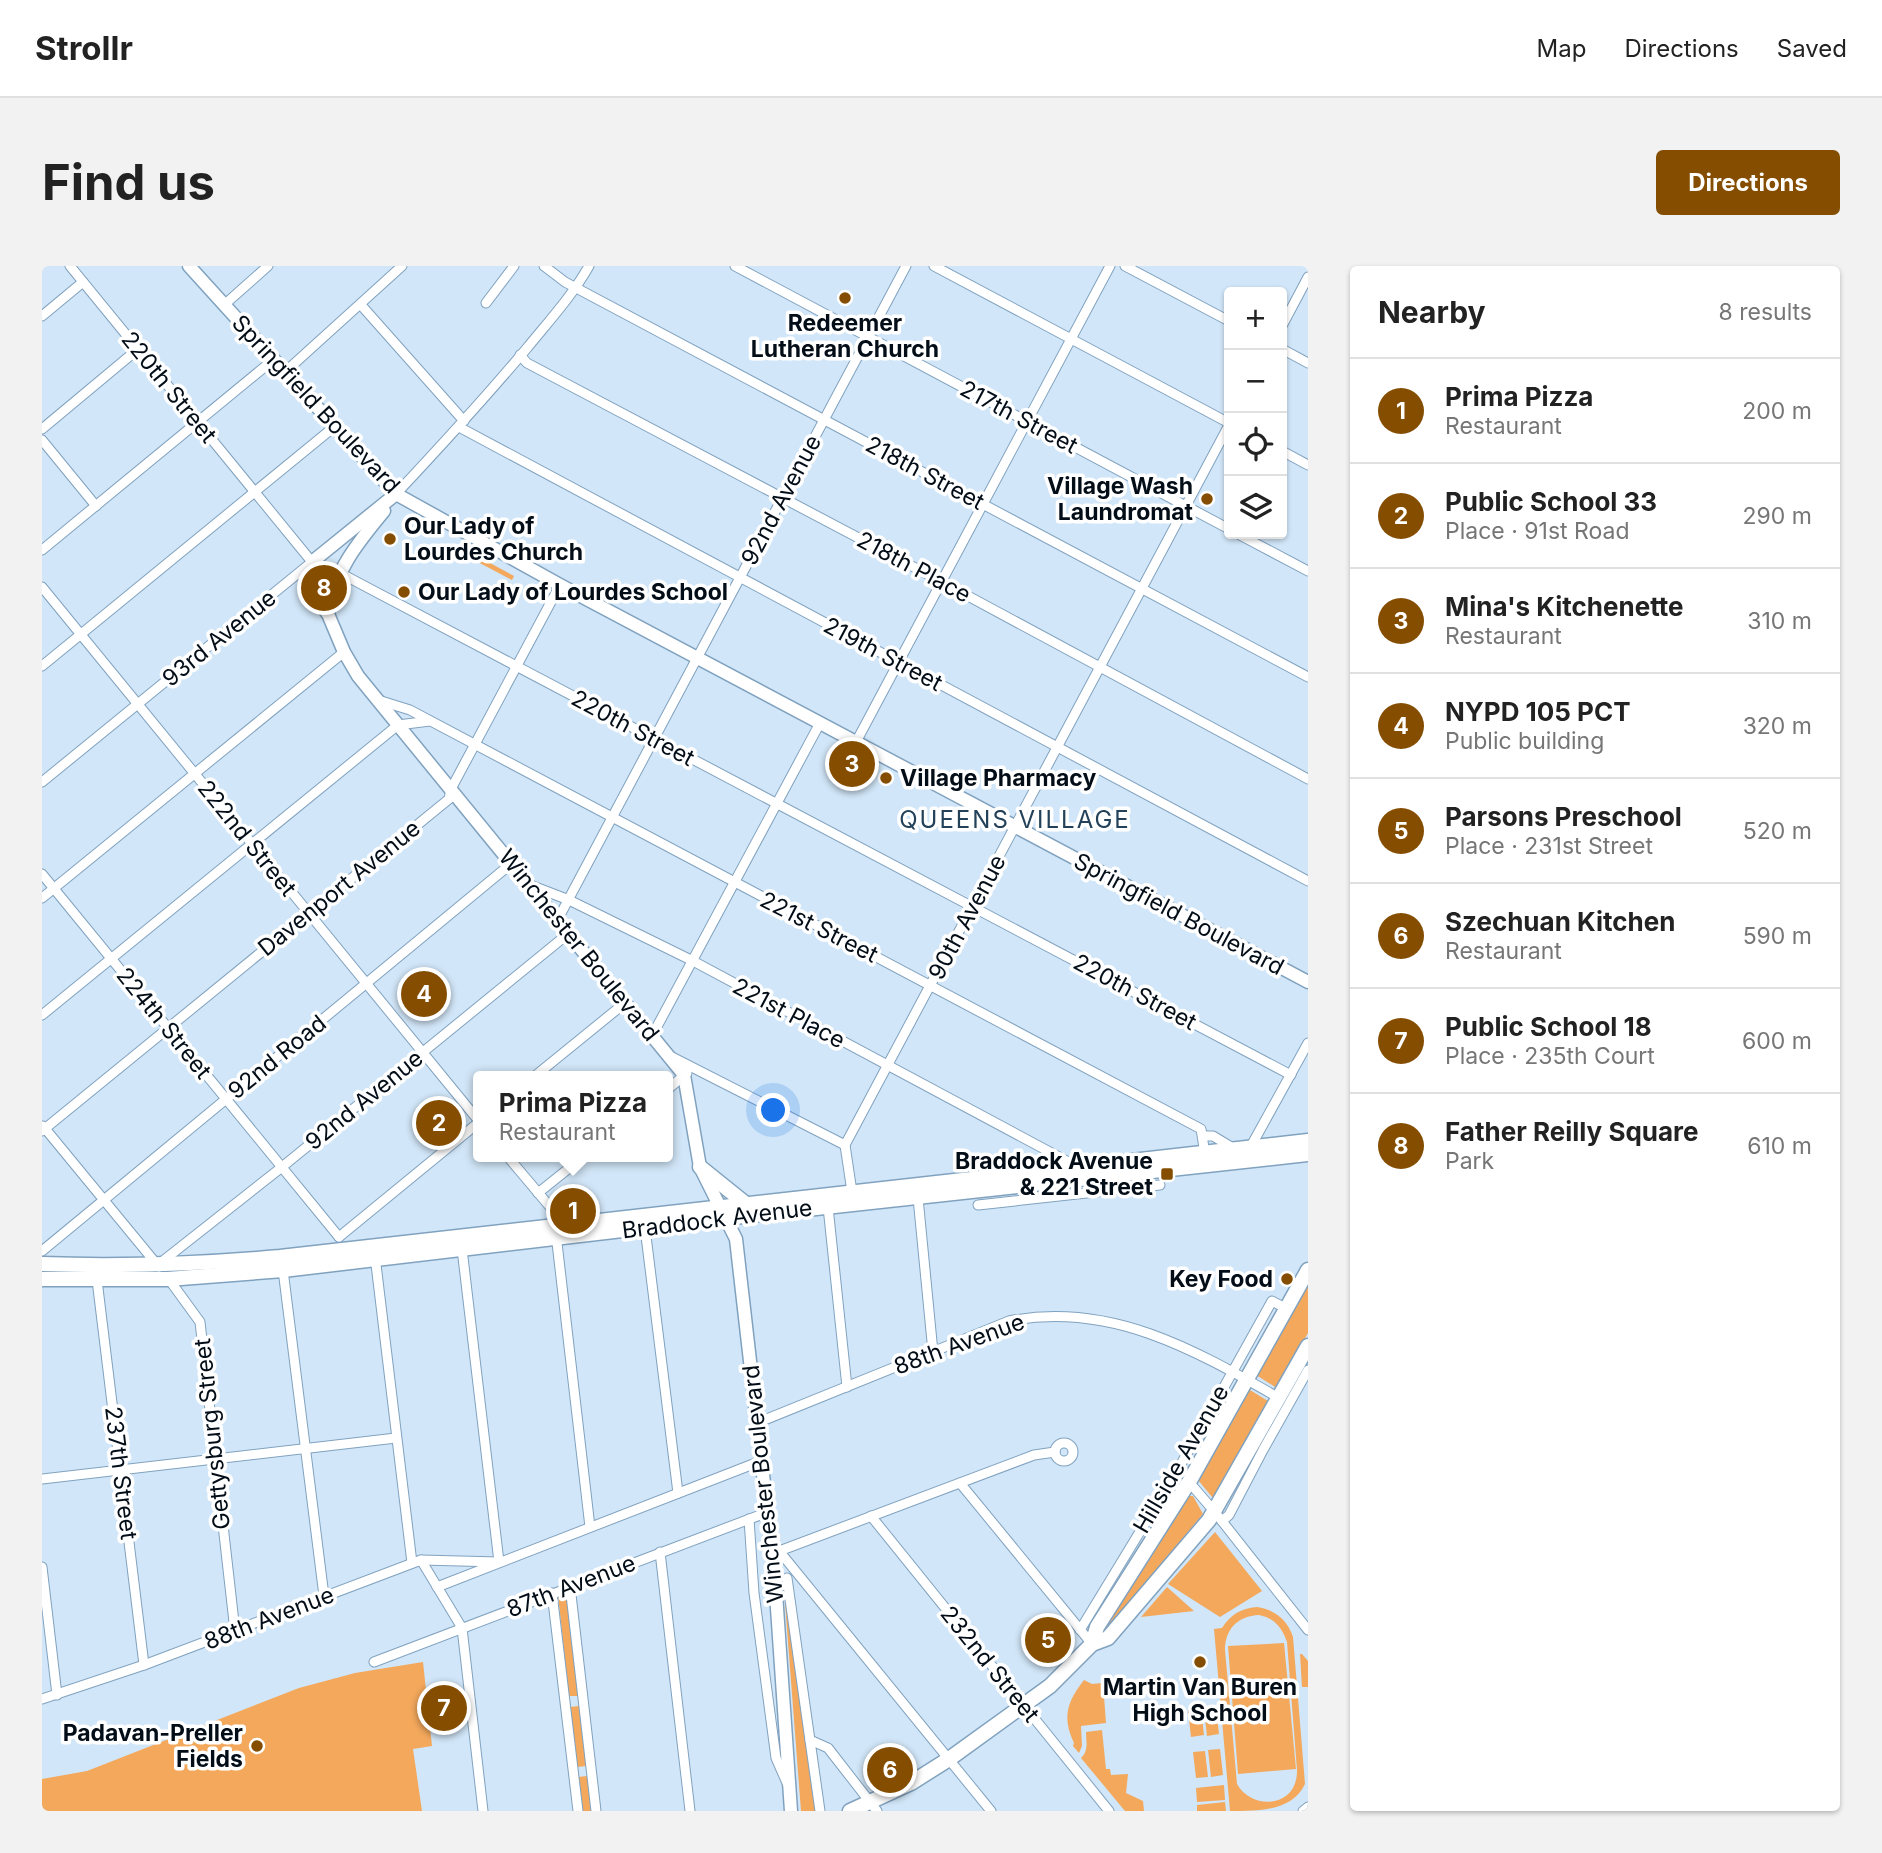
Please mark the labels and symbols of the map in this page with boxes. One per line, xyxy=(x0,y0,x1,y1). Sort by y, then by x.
marker: Redeemer Lutheran Church xyxy=(837,290,853,306)
street label: Springfield Boulevard xyxy=(226,309,406,499)
place label: Redeemer Lutheran Church xyxy=(751,309,939,363)
street label: 220th Street xyxy=(116,326,223,449)
street label: 217th Street xyxy=(956,374,1083,460)
street label: 92nd Avenue xyxy=(735,430,827,570)
street label: 218th Street xyxy=(861,430,989,516)
place label: Village Wash Laundromat xyxy=(1047,472,1194,526)
marker: Village Wash Laundromat xyxy=(1199,491,1215,507)
place label: Our Lady of Lourdes Church xyxy=(404,512,583,566)
street label: 218th Place xyxy=(852,525,976,609)
marker: Our Lady of Lourdes Church xyxy=(382,531,398,547)
pin: 8 xyxy=(301,562,347,614)
place label: Our Lady of Lourdes School xyxy=(418,578,728,606)
street label: 93rd Avenue xyxy=(157,584,281,692)
marker: Our Lady of Lourdes School xyxy=(396,584,412,600)
street label: 219th Street xyxy=(819,611,948,697)
street label: 220th Street xyxy=(567,684,700,772)
pin: 3 xyxy=(829,738,875,790)
place label: Village Pharmacy xyxy=(900,764,1096,792)
marker: Village Pharmacy xyxy=(878,770,894,786)
street label: 222nd Street xyxy=(192,774,303,902)
district label: QUEENS VILLAGE xyxy=(899,805,1131,834)
street label: Davenport Avenue xyxy=(252,814,426,962)
street label: Winchester Boulevard xyxy=(493,843,665,1047)
street label: Springfield Boulevard xyxy=(1069,847,1289,981)
street label: 90th Avenue xyxy=(922,850,1012,984)
street label: 221st Street xyxy=(755,885,883,969)
street label: 220th Street xyxy=(1069,948,1202,1036)
street label: 224th Street xyxy=(111,962,218,1085)
pin: 4 xyxy=(401,968,447,1020)
street label: 221st Place xyxy=(728,972,850,1054)
street label: 92nd Road xyxy=(222,1009,332,1105)
street label: 92nd Avenue xyxy=(300,1044,428,1156)
your location xyxy=(756,1093,790,1127)
pin: 2 xyxy=(416,1097,462,1149)
place label: Braddock Avenue & 221 Street xyxy=(955,1147,1154,1201)
marker: Braddock Avenue & 221 Street xyxy=(1159,1166,1175,1182)
pin: 1 xyxy=(550,1185,596,1237)
street label: Braddock Avenue xyxy=(620,1193,814,1245)
place label: Key Food xyxy=(1169,1265,1273,1293)
marker: Key Food xyxy=(1279,1271,1295,1287)
street label: 88th Avenue xyxy=(890,1307,1028,1381)
street label: Gettysburg Street xyxy=(188,1337,236,1531)
street label: Winchester Boulevard xyxy=(737,1364,789,1604)
street label: Hillside Avenue xyxy=(1127,1380,1235,1538)
street label: 237th Street xyxy=(99,1405,143,1542)
street label: 87th Avenue xyxy=(503,1549,639,1623)
street label: 88th Avenue xyxy=(200,1580,338,1656)
street label: 232nd Street xyxy=(935,1600,1046,1728)
pin: 5 xyxy=(1025,1614,1071,1666)
marker: Martin Van Buren High School xyxy=(1192,1654,1208,1670)
place label: Martin Van Buren High School xyxy=(1103,1673,1297,1727)
pin: 7 xyxy=(421,1682,467,1734)
place label: Padavan-Preller Fields xyxy=(63,1719,243,1773)
marker: Padavan-Preller Fields xyxy=(249,1738,265,1754)
pin: 6 xyxy=(867,1744,913,1796)

